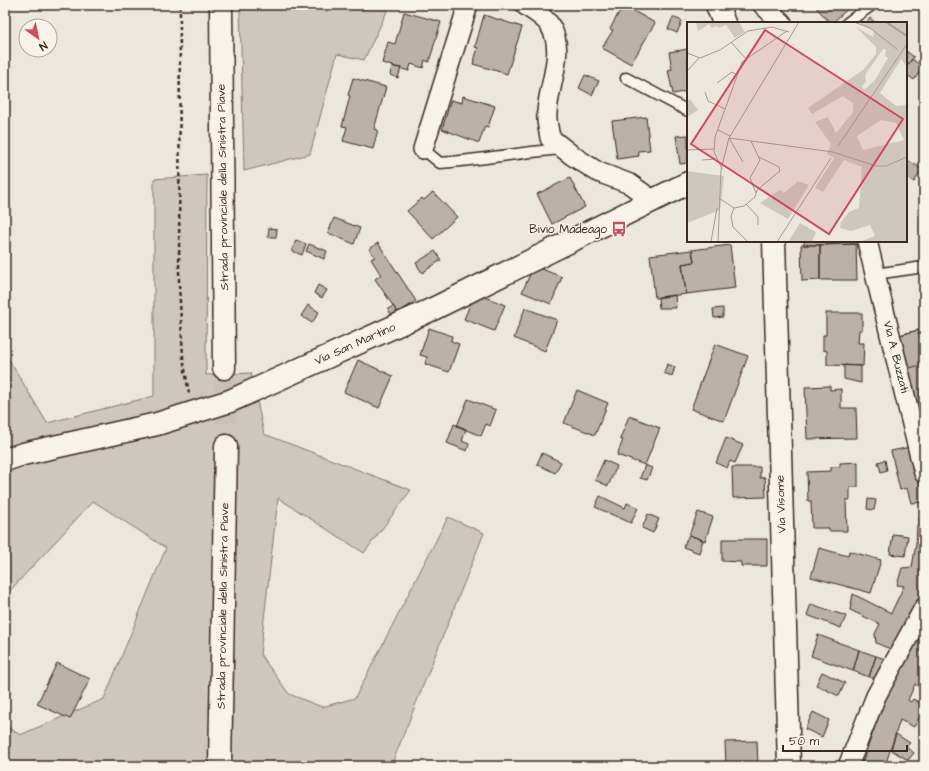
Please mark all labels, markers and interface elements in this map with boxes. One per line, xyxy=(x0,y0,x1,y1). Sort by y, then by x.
north arrow xyxy=(18,18,58,58)
inset map xyxy=(687,22,907,242)
text: N xyxy=(36,38,50,54)
street label: Strada provinciale della Sinistra Piave xyxy=(213,83,233,290)
bus stop icon: Bivio Madeago xyxy=(610,220,628,238)
place label: Bivio Madeago xyxy=(529,221,607,239)
street label: Via San Martino xyxy=(312,318,398,369)
street label: Via A. Buzzati xyxy=(879,319,913,395)
street label: Via Visome xyxy=(771,474,791,533)
street label: Strada provinciale della Sinistra Piave xyxy=(213,502,233,709)
scale bar xyxy=(783,727,907,753)
text: 50 m xyxy=(789,733,820,750)

